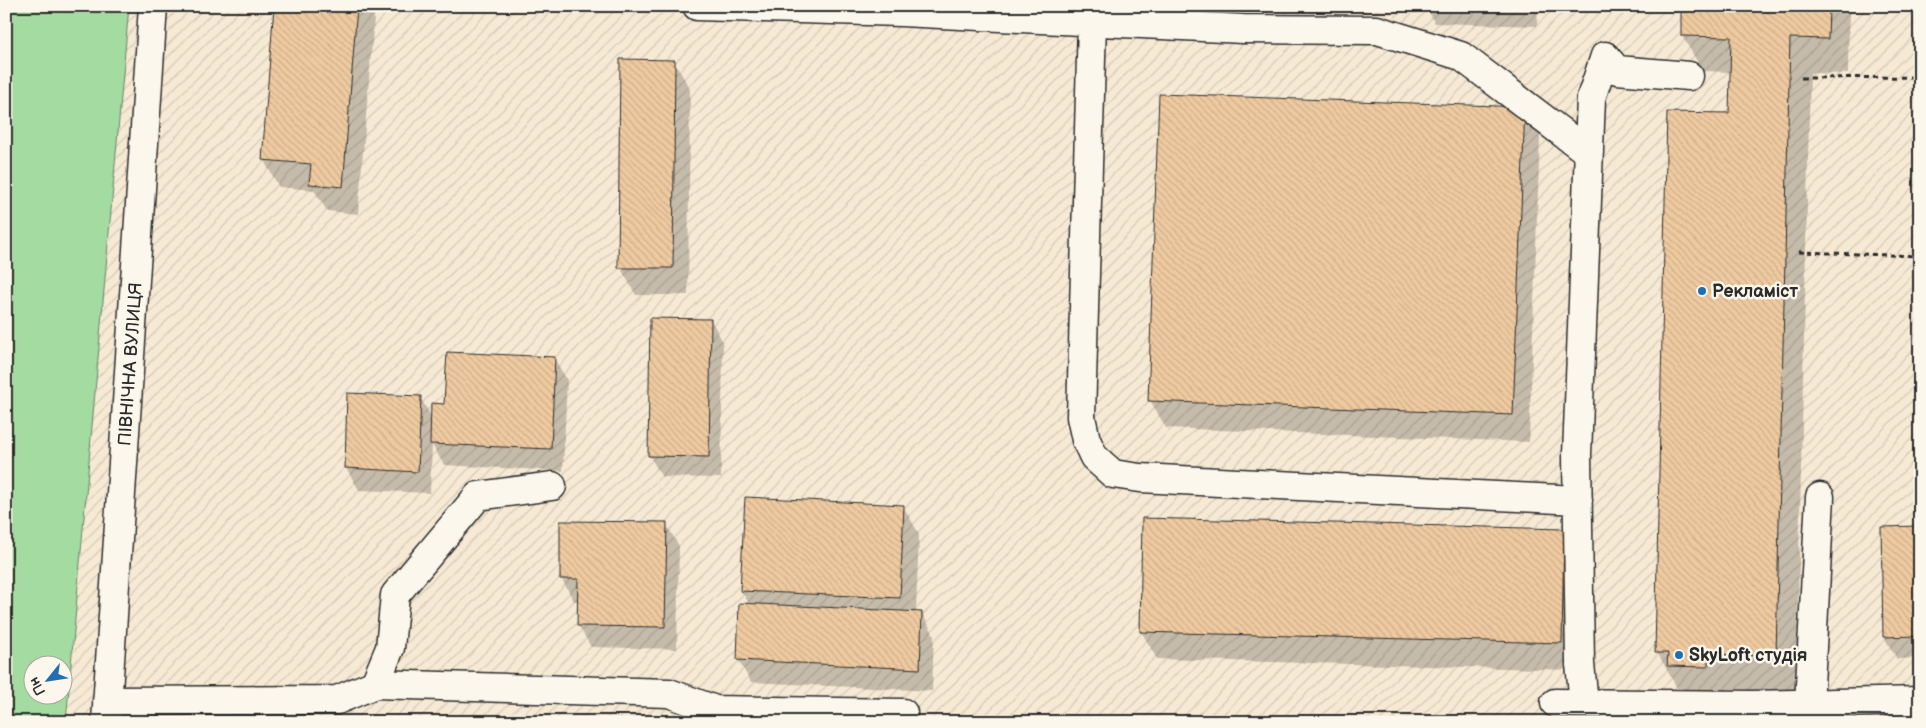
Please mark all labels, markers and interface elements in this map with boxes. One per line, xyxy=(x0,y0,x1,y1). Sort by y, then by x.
place label: Рекламіст xyxy=(1712,281,1798,302)
street label: ПІВНІЧНА ВУЛИЦЯ xyxy=(114,282,147,447)
marker: Рекламіст xyxy=(1696,285,1708,297)
place label: SkyLoft студія xyxy=(1689,645,1807,666)
marker: SkyLoft студія xyxy=(1673,649,1685,661)
north arrow xyxy=(22,656,72,706)
text: Пн xyxy=(25,674,49,699)

